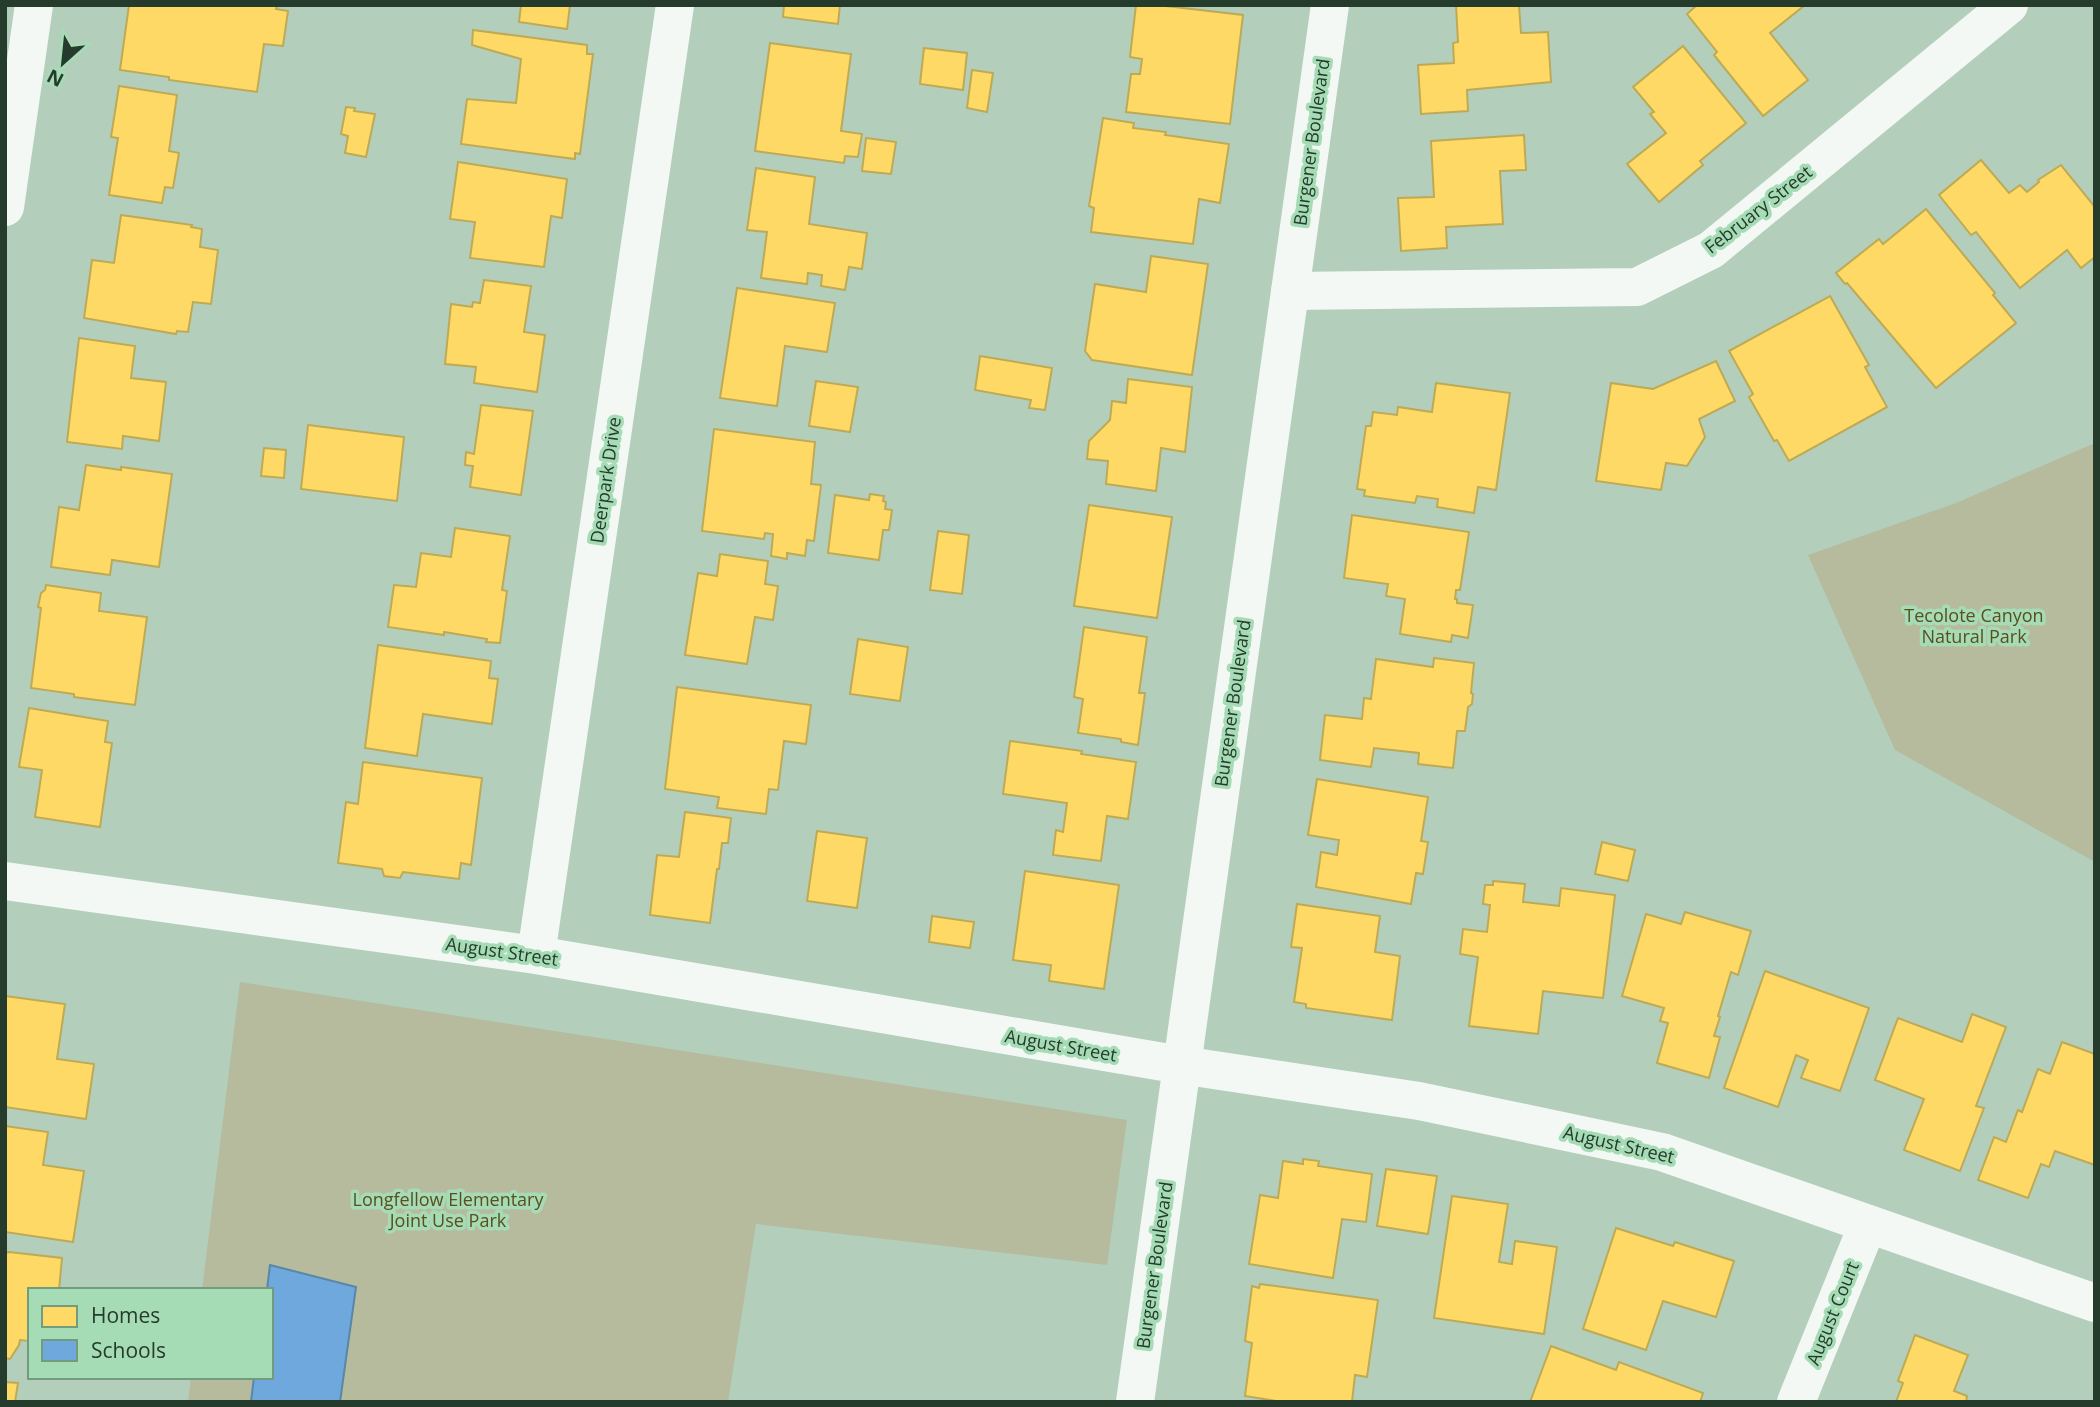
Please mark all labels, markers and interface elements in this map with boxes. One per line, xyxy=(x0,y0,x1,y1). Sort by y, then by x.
north arrow xyxy=(28,28,98,98)
street label: Burgener Boulevard xyxy=(1287,57,1335,227)
text: N xyxy=(42,63,68,93)
street label: February Street xyxy=(1699,159,1817,259)
street label: Deerpark Drive xyxy=(584,415,626,545)
park label: Tecolote Canyon Natural Park xyxy=(1904,603,2044,648)
street label: Burgener Boulevard xyxy=(1208,618,1256,788)
street label: August Street xyxy=(444,931,560,971)
street label: August Street xyxy=(1003,1023,1119,1067)
street label: August Street xyxy=(1561,1120,1677,1168)
street label: Burgener Boulevard xyxy=(1130,1180,1178,1350)
park label: Longfellow Elementary Joint Use Park xyxy=(353,1187,544,1232)
street label: August Court xyxy=(1800,1258,1864,1368)
legend xyxy=(28,1288,273,1379)
text: Homes xyxy=(91,1301,160,1329)
text: Schools xyxy=(91,1336,166,1364)

